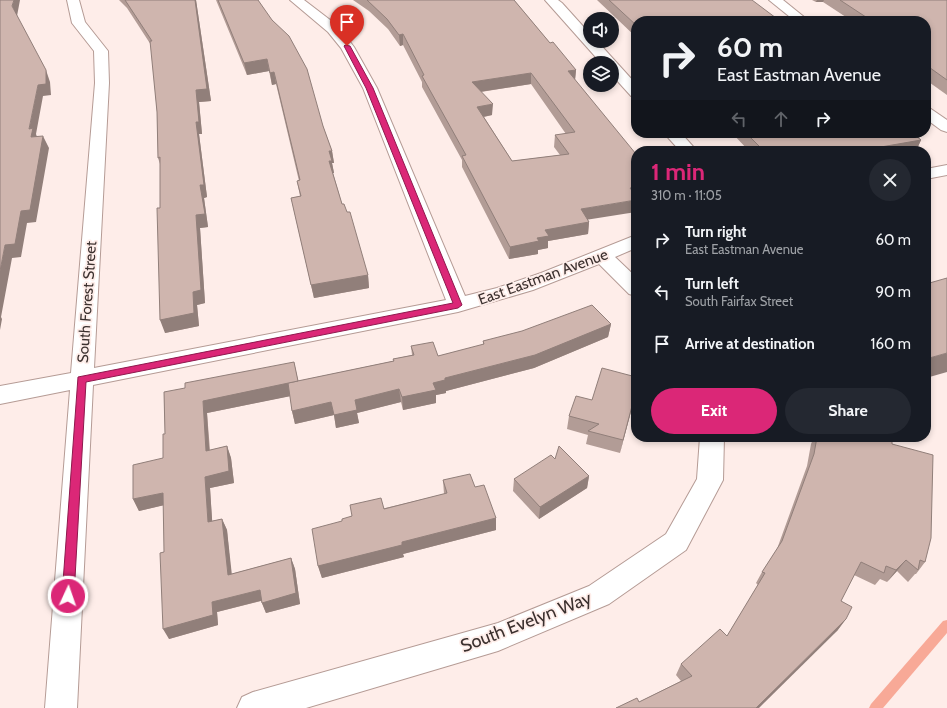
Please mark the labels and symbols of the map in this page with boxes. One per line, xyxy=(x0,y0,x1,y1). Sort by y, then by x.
pin xyxy=(330,5,364,46)
street label: South Forest Street xyxy=(74,240,100,364)
street label: East Eastman Avenue xyxy=(476,245,611,309)
position arrow xyxy=(47,575,89,617)
street label: South Evelyn Way xyxy=(457,587,595,657)

